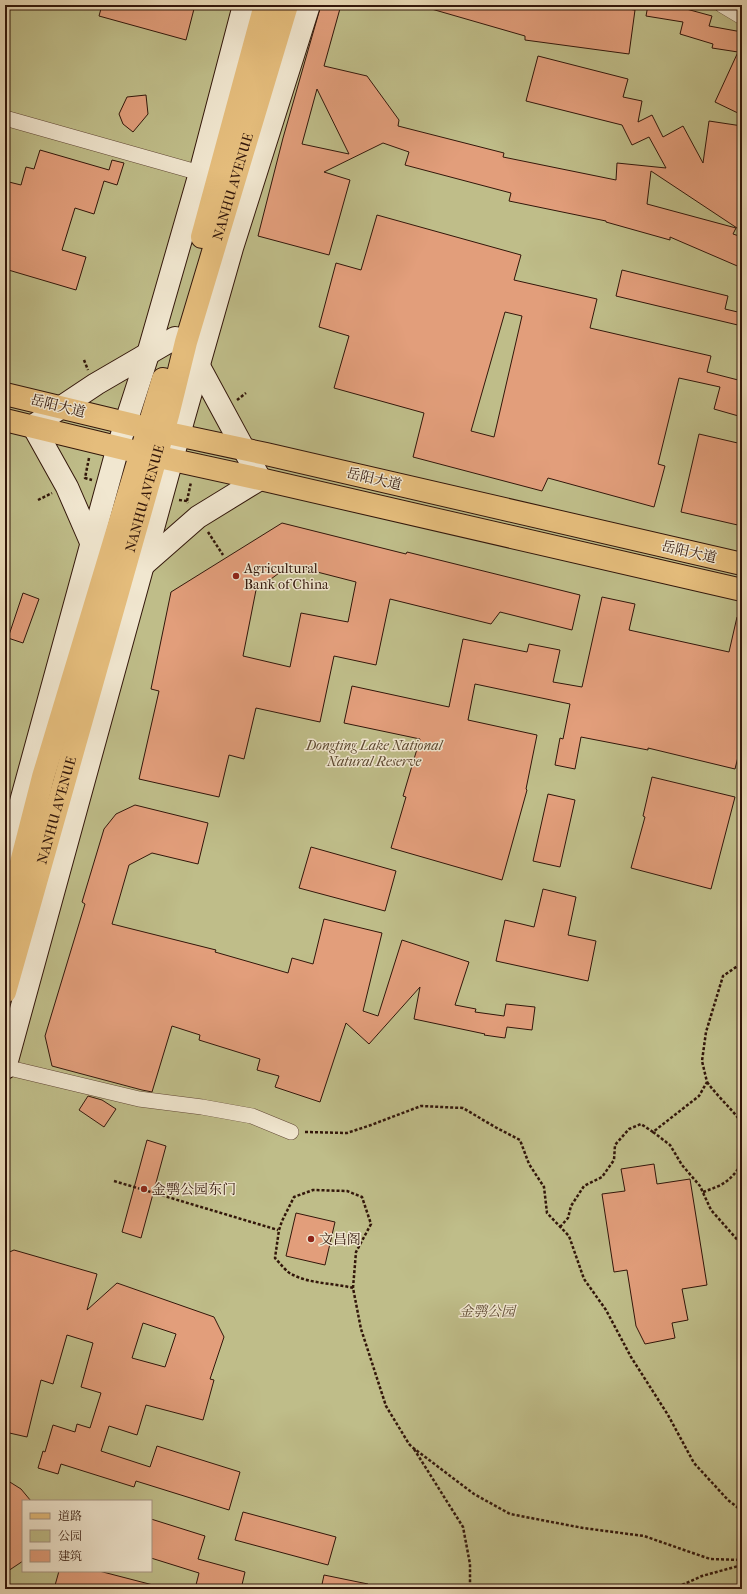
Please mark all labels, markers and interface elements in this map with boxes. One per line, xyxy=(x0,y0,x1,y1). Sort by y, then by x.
street label: NANHU AVENUE xyxy=(208,131,257,242)
street label: 岳阳大道 xyxy=(29,391,87,421)
street label: NANHU AVENUE xyxy=(121,442,168,554)
street label: 岳阳大道 xyxy=(345,464,403,494)
street label: 岳阳大道 xyxy=(660,537,718,567)
place label: Agricultural Bank of China xyxy=(243,560,329,593)
marker: Agricultural Bank of China xyxy=(231,571,241,581)
park label: Dongting Lake National Natural Reserve xyxy=(305,737,444,770)
street label: NANHU AVENUE xyxy=(33,754,80,866)
place label: 金鹗公园东门 xyxy=(152,1181,236,1198)
marker: 金鹗公园东门 xyxy=(139,1184,149,1194)
place label: 文昌阁 xyxy=(319,1231,361,1248)
marker: 文昌阁 xyxy=(306,1234,316,1244)
park label: 金鹗公园 xyxy=(459,1303,517,1320)
legend xyxy=(22,1500,152,1572)
text: 道路 xyxy=(58,1509,82,1523)
text: 公园 xyxy=(58,1529,82,1543)
text: 建筑 xyxy=(58,1549,82,1563)

